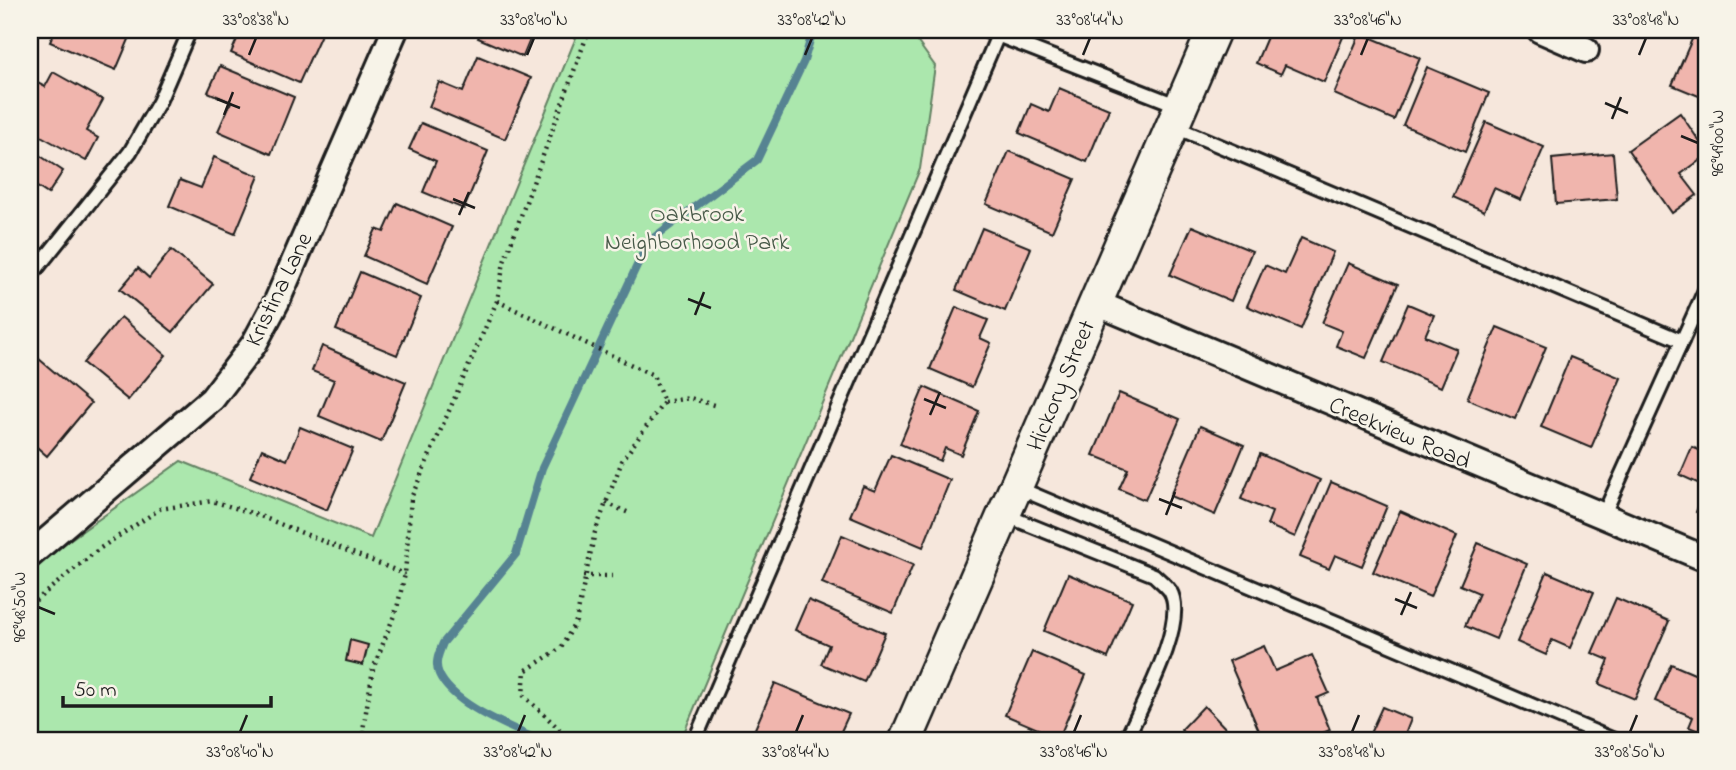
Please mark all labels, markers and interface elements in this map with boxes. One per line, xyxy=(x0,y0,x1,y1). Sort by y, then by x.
text: 33°08'38"N xyxy=(223,8,289,34)
text: 33°08'40"N xyxy=(500,8,568,34)
text: 33°08'42"N xyxy=(778,8,846,34)
text: 33°08'44"N xyxy=(1056,8,1124,34)
text: 33°08'46"N xyxy=(1334,8,1402,34)
text: 33°08'48"N xyxy=(1613,8,1679,34)
text: 96°49'00"W xyxy=(1706,110,1732,176)
park label: Oakbrook Neighborhood Park xyxy=(605,198,790,261)
street label: Kristina Lane xyxy=(238,227,323,353)
street label: Hickory Street xyxy=(1019,315,1107,457)
street label: Creekview Road xyxy=(1323,389,1476,480)
text: 96°48'50"W xyxy=(8,572,34,642)
scale bar xyxy=(63,665,271,709)
text: 50 m xyxy=(74,676,117,706)
text: 33°08'40"N xyxy=(206,740,274,766)
text: 33°08'42"N xyxy=(484,740,552,766)
text: 33°08'44"N xyxy=(762,740,830,766)
text: 33°08'46"N xyxy=(1040,740,1108,766)
text: 33°08'48"N xyxy=(1319,740,1385,766)
text: 33°08'50"N xyxy=(1595,740,1665,766)

